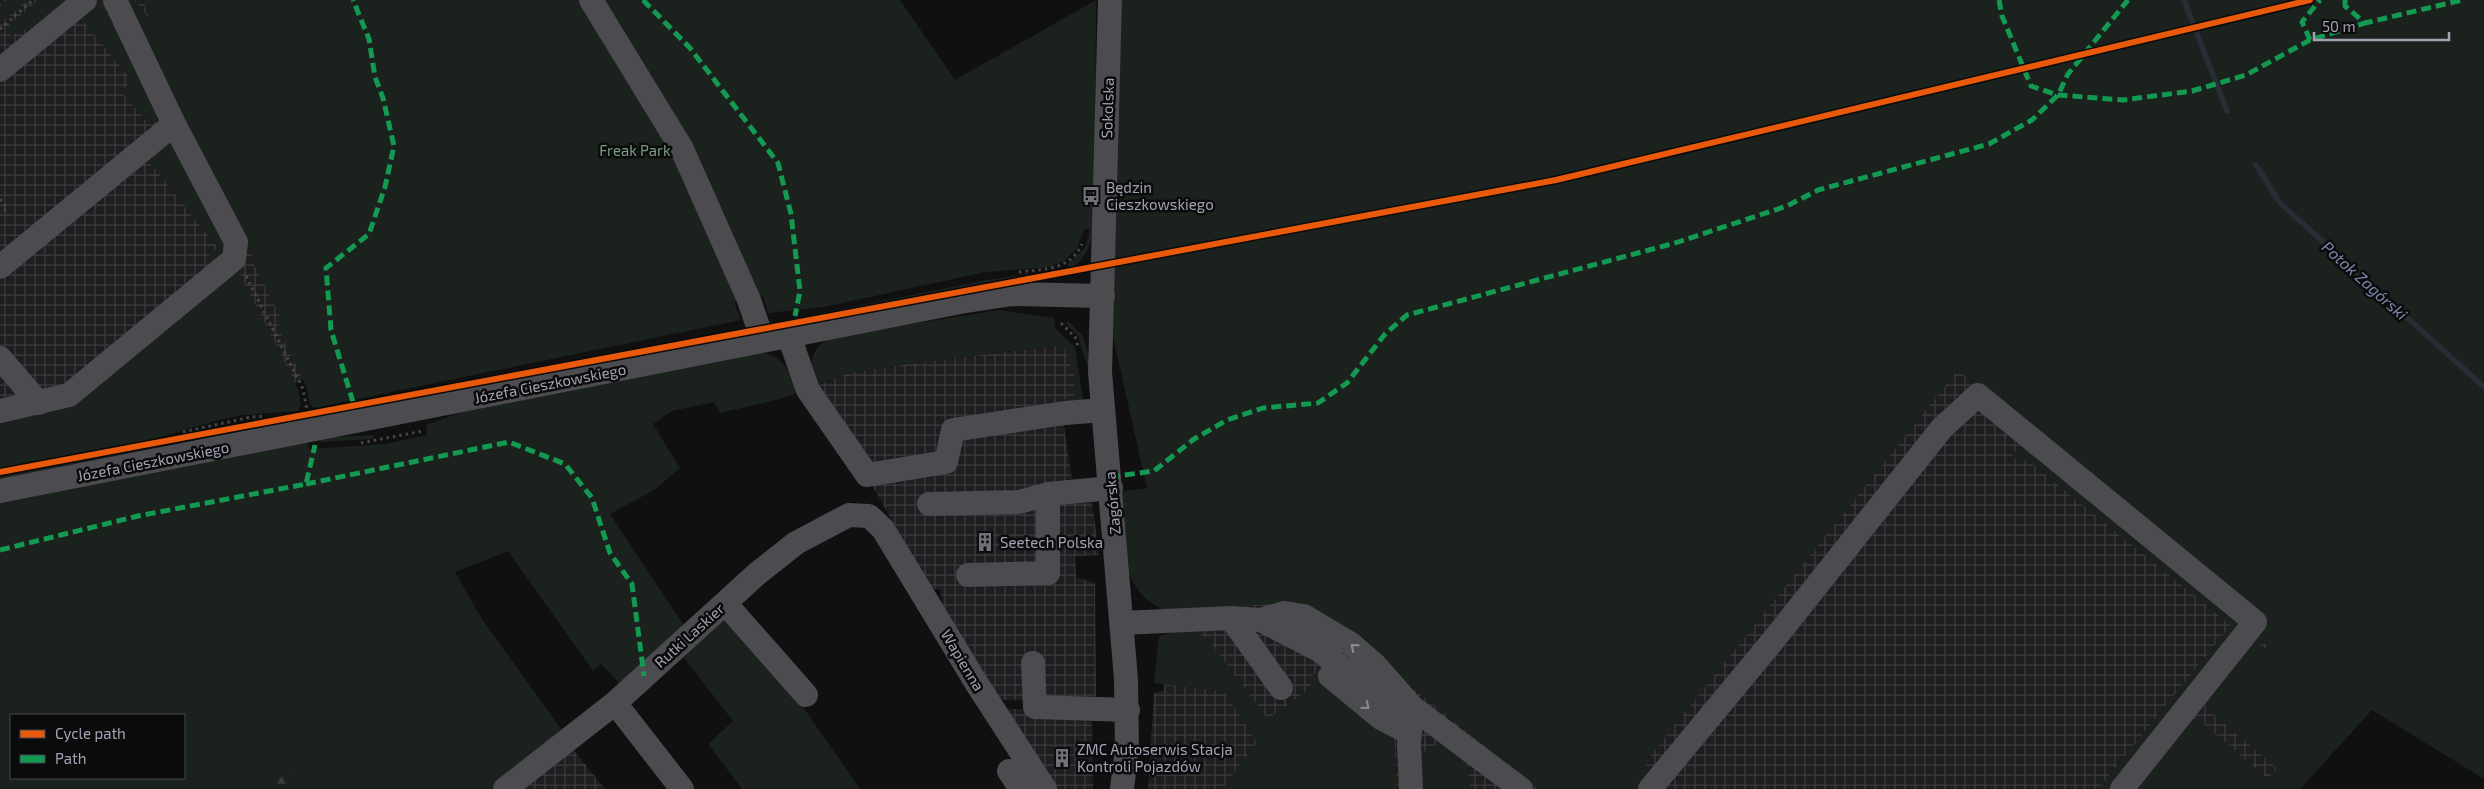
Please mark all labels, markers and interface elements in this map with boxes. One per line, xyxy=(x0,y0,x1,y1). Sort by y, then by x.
scale bar xyxy=(2314,10,2449,42)
text: 50 m xyxy=(2322,17,2356,35)
street label: Sokolska xyxy=(1097,77,1117,139)
park label: Freak Park xyxy=(599,141,671,159)
place label: Będzin Cieszkowskiego xyxy=(1106,178,1214,213)
bus stop icon: Będzin Cieszkowskiego xyxy=(1080,185,1102,207)
water label: Potok Zagórski xyxy=(2318,237,2412,323)
street label: Józefa Cieszkowskiego xyxy=(473,359,627,407)
street label: Józefa Cieszkowskiego xyxy=(76,437,230,485)
street label: Zagórska xyxy=(1100,471,1124,535)
building icon: Seetech Polska xyxy=(974,531,996,553)
place label: Seetech Polska xyxy=(1000,533,1103,551)
street label: Rutki Laskier xyxy=(651,599,727,671)
street label: Wapienna xyxy=(938,626,988,694)
one-way arrow xyxy=(1350,643,1359,652)
one-way arrow xyxy=(1360,700,1369,708)
legend xyxy=(10,714,185,779)
text: Cycle path xyxy=(55,724,126,742)
place label: ZMC Autoserwis Stacja Kontroli Pojazdów xyxy=(1077,740,1233,776)
building icon: ZMC Autoserwis Stacja Kontroli Pojazdów xyxy=(1051,747,1073,769)
text: Path xyxy=(55,749,86,767)

